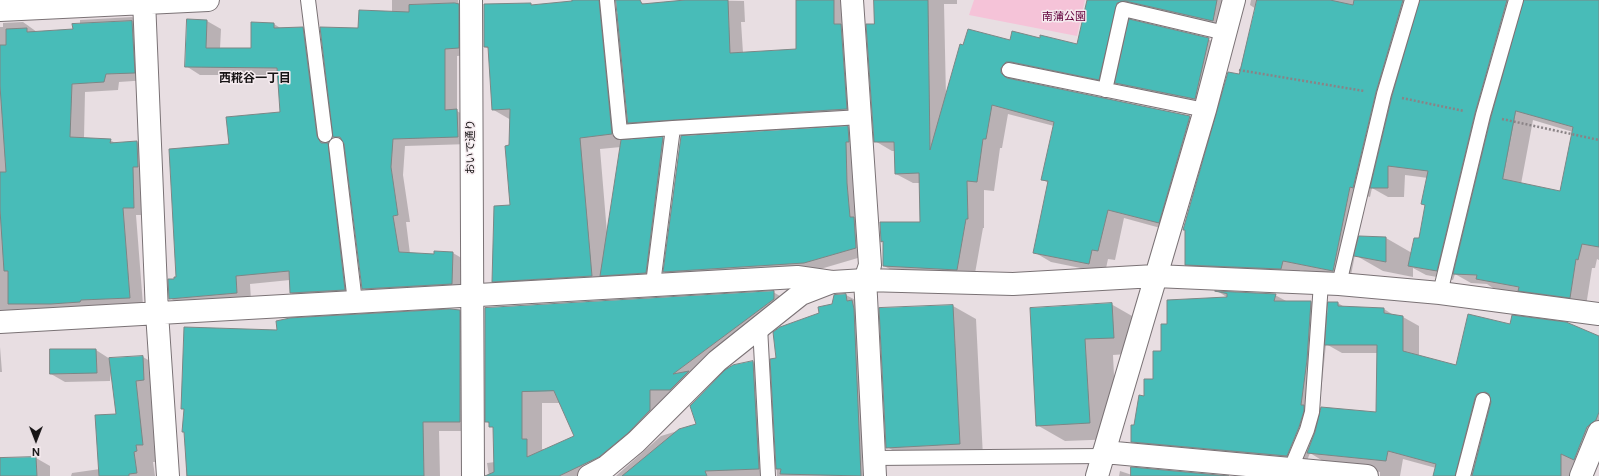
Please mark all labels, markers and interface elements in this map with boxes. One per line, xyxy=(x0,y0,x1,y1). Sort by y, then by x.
park label: 南蒲公園 xyxy=(1042,10,1086,24)
district label: 西糀谷一丁目 xyxy=(219,72,291,86)
street label: おいで通り xyxy=(464,120,478,174)
north arrow xyxy=(16,420,56,460)
text: N xyxy=(32,445,40,459)

